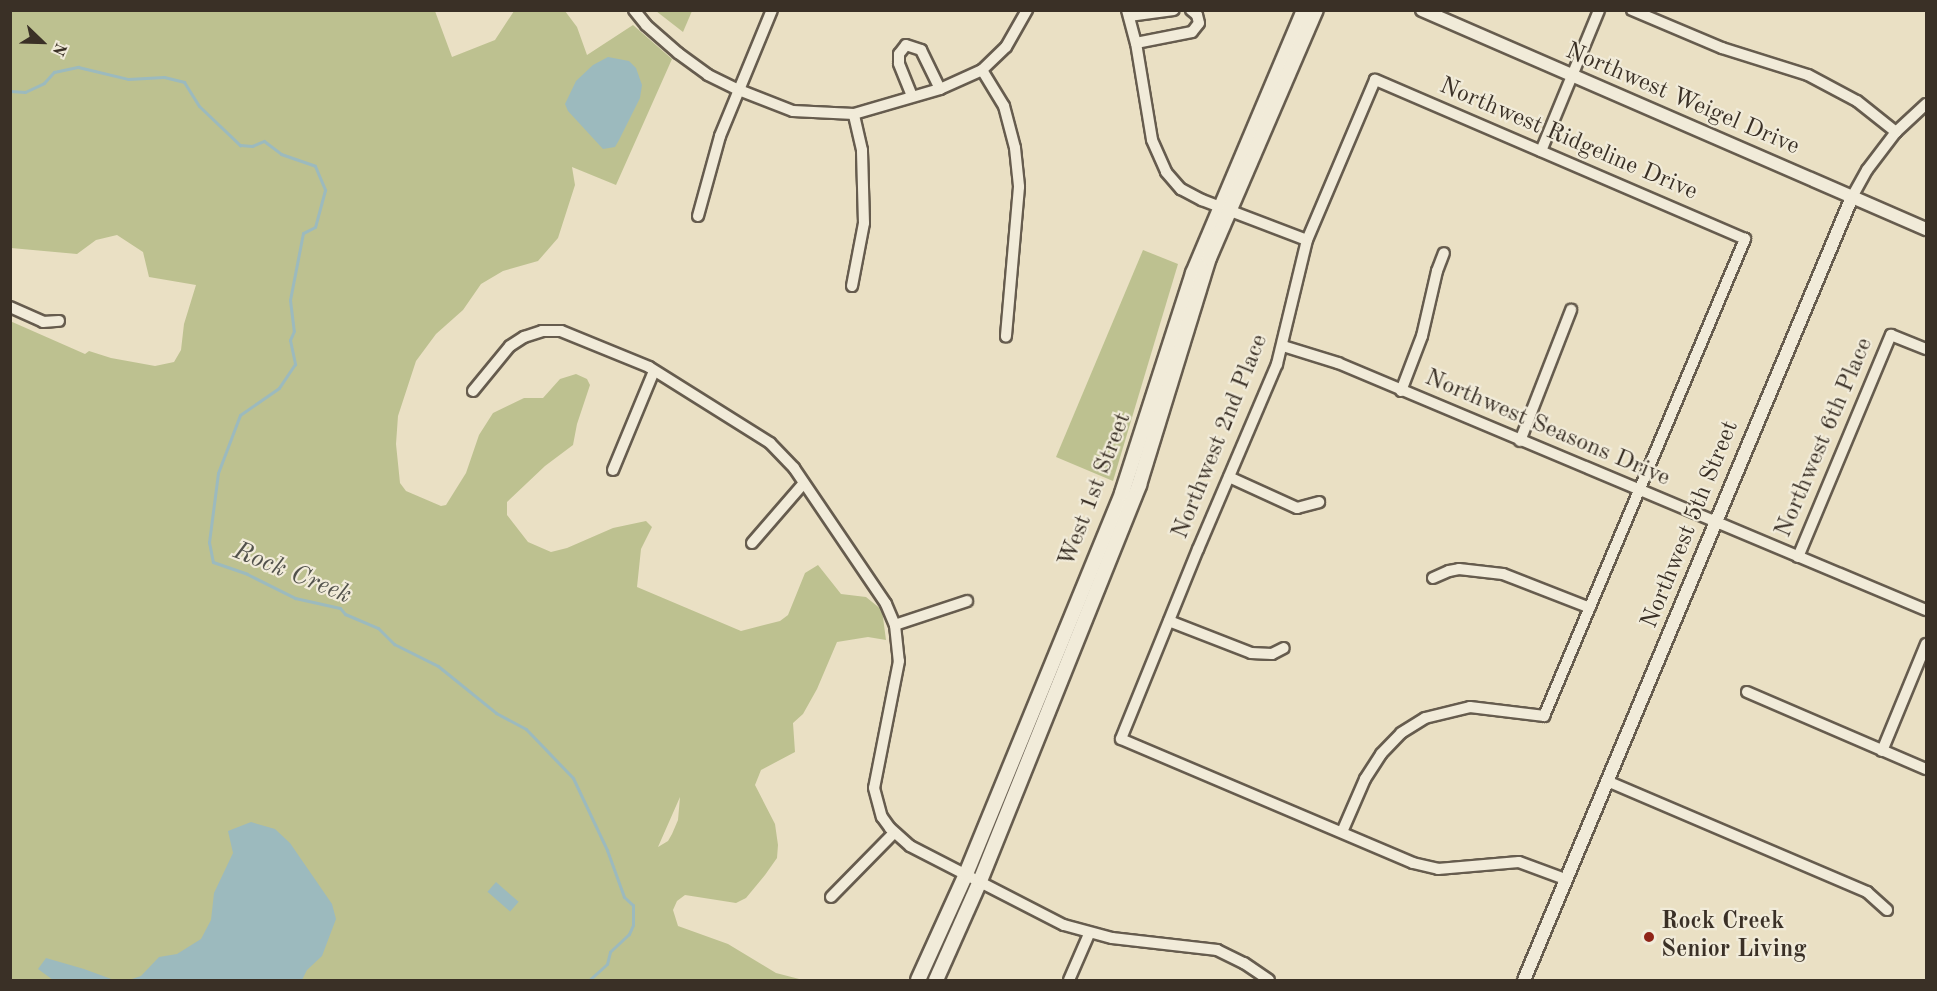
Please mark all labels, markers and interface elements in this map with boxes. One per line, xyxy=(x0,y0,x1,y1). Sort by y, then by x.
north arrow xyxy=(12,12,72,72)
street label: Northwest Weigel Drive xyxy=(1561,38,1803,162)
text: N xyxy=(49,40,68,58)
street label: Northwest Ridgeline Drive xyxy=(1435,73,1701,207)
street label: Northwest 2nd Place xyxy=(1167,331,1275,543)
street label: Northwest 6th Place xyxy=(1770,334,1880,542)
street label: Northwest Seasons Drive xyxy=(1420,364,1674,494)
street label: West 1st Street xyxy=(1053,409,1139,571)
street label: Northwest 5th Street xyxy=(1636,417,1746,633)
water label: Rock Creek xyxy=(228,536,356,612)
place label: Rock Creek Senior Living xyxy=(1661,909,1807,965)
marker: Rock Creek Senior Living xyxy=(1642,930,1656,944)

